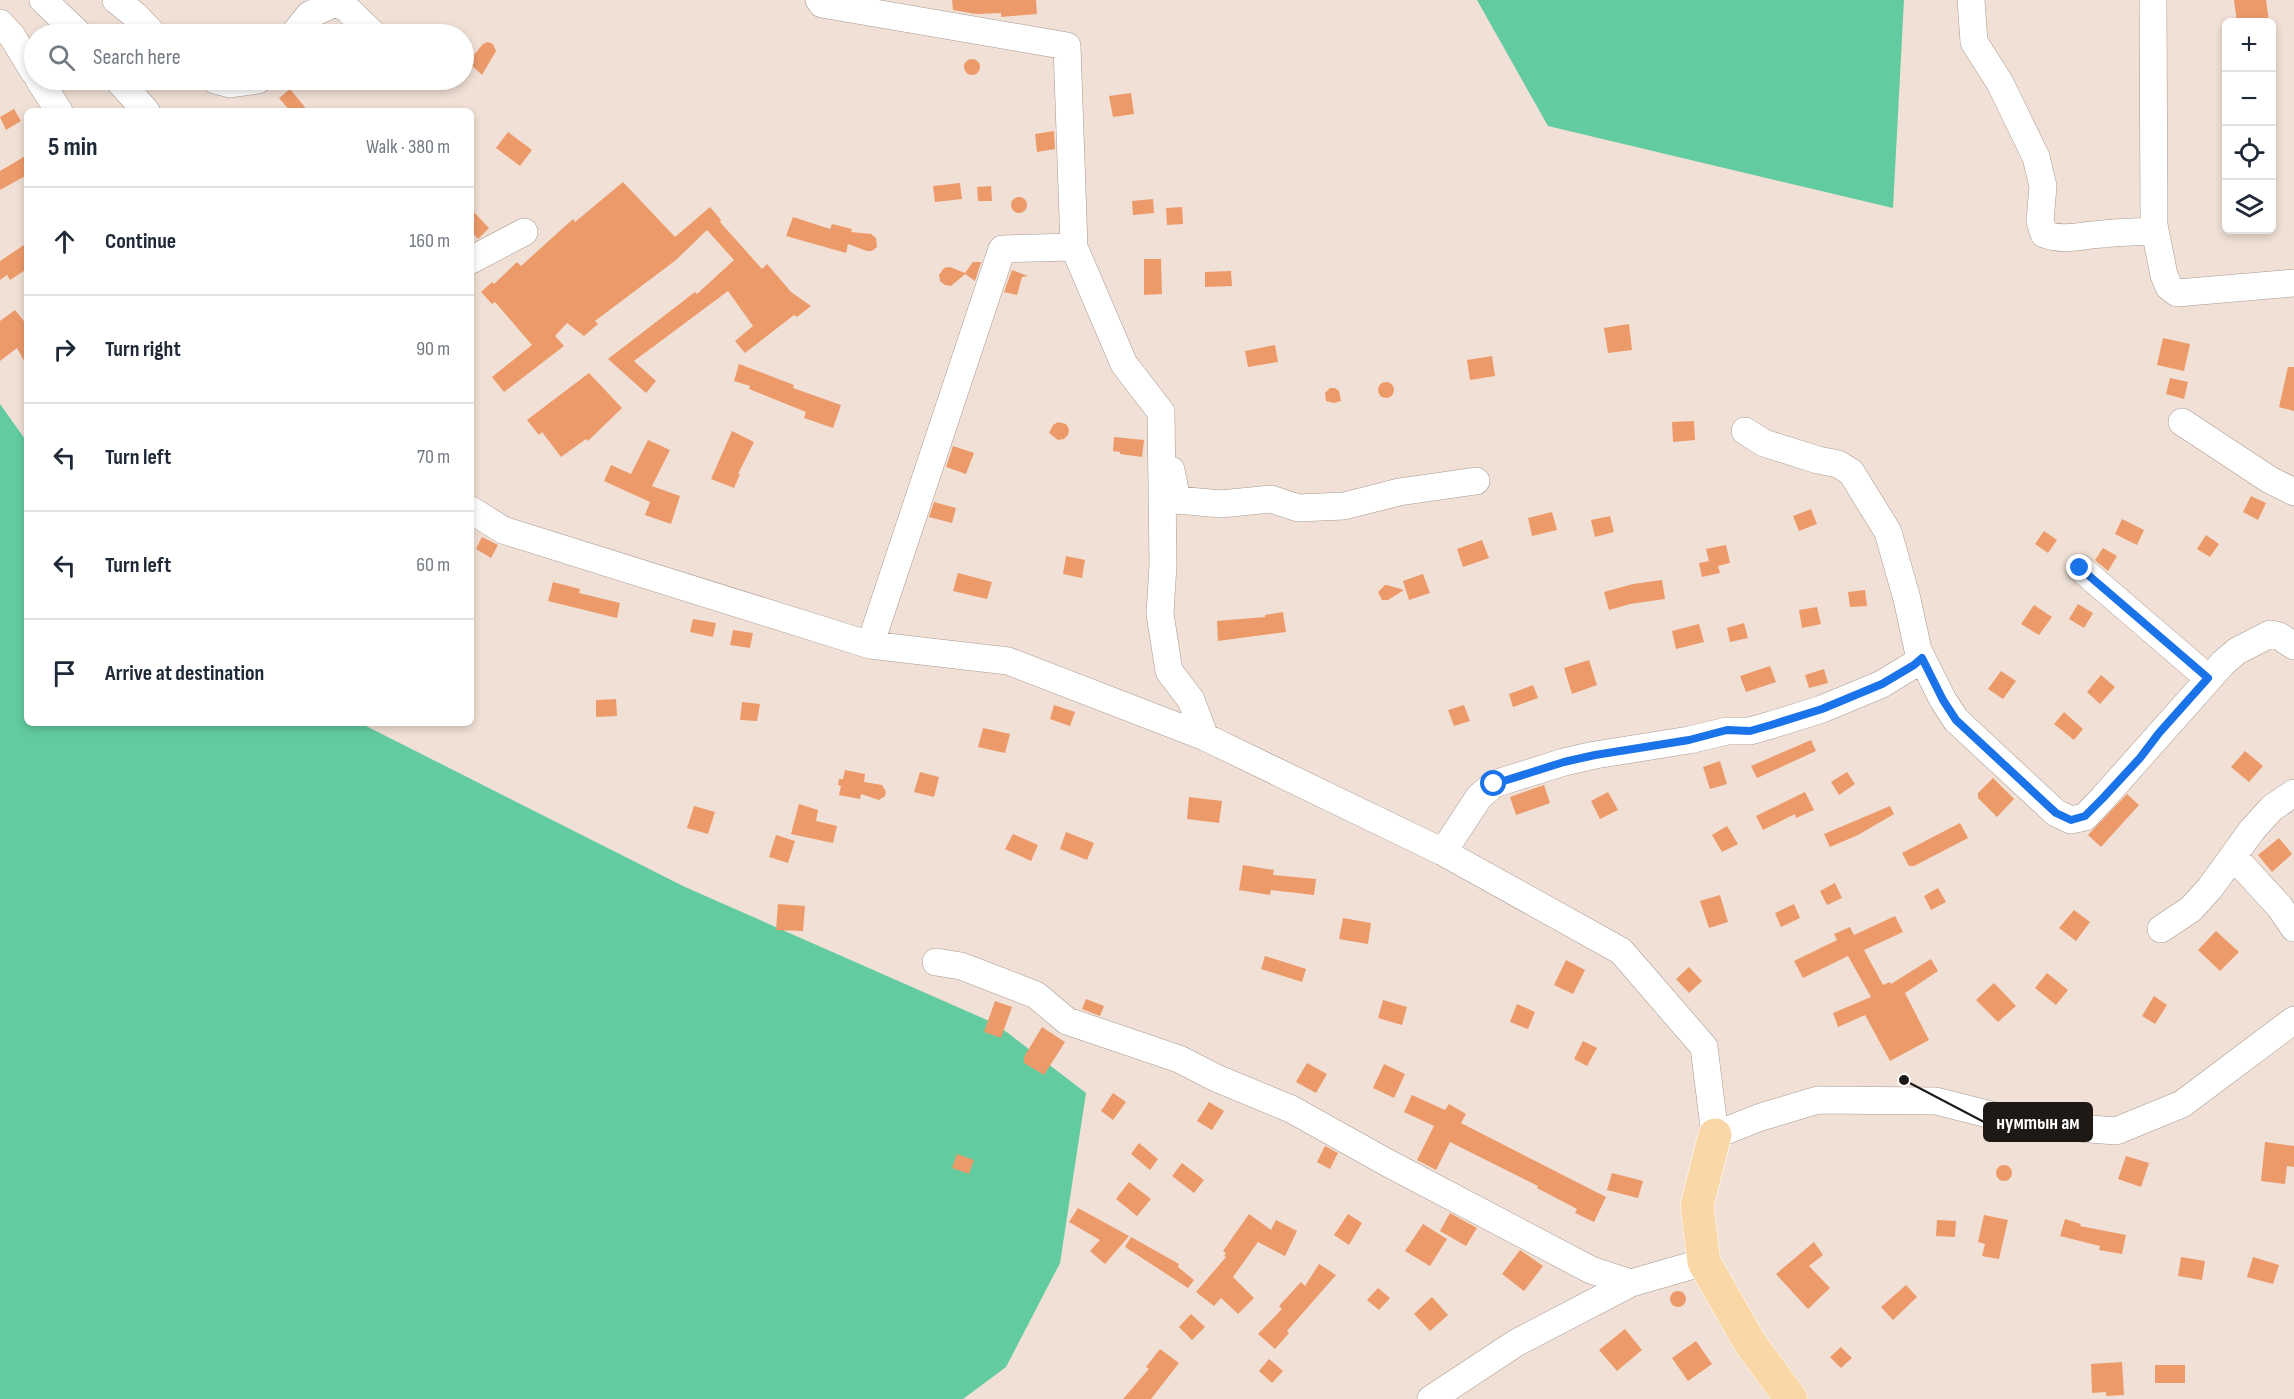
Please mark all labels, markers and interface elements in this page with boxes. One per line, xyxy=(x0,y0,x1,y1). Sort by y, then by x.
map controls xyxy=(2222,18,2276,234)
button: + xyxy=(2222,18,2276,72)
search box xyxy=(24,24,474,90)
icon: search xyxy=(45,41,78,74)
text: Search here xyxy=(93,44,180,71)
button: − xyxy=(2222,72,2276,126)
button: locate xyxy=(2222,126,2276,180)
text: 5 min xyxy=(48,132,98,163)
text: Walk · 380 m xyxy=(366,135,450,159)
button: layers xyxy=(2222,180,2276,234)
icon: ahead xyxy=(48,225,81,258)
text: Continue xyxy=(105,228,176,255)
text: 160 m xyxy=(409,229,450,253)
icon: right xyxy=(48,333,81,366)
text: Turn right xyxy=(105,336,181,363)
text: 90 m xyxy=(416,337,450,361)
icon: left xyxy=(48,441,81,474)
text: Turn left xyxy=(105,444,171,471)
text: 70 m xyxy=(417,445,450,469)
icon: left xyxy=(48,549,81,582)
text: Turn left xyxy=(105,552,171,579)
text: 60 m xyxy=(416,553,450,577)
route end xyxy=(2066,554,2092,580)
icon: arrive xyxy=(48,657,81,690)
text: Arrive at destination xyxy=(105,660,264,687)
route start xyxy=(1480,770,1506,796)
callout: нумтын ам xyxy=(1984,1103,2092,1141)
text: нумтын ам xyxy=(1996,1111,2080,1135)

